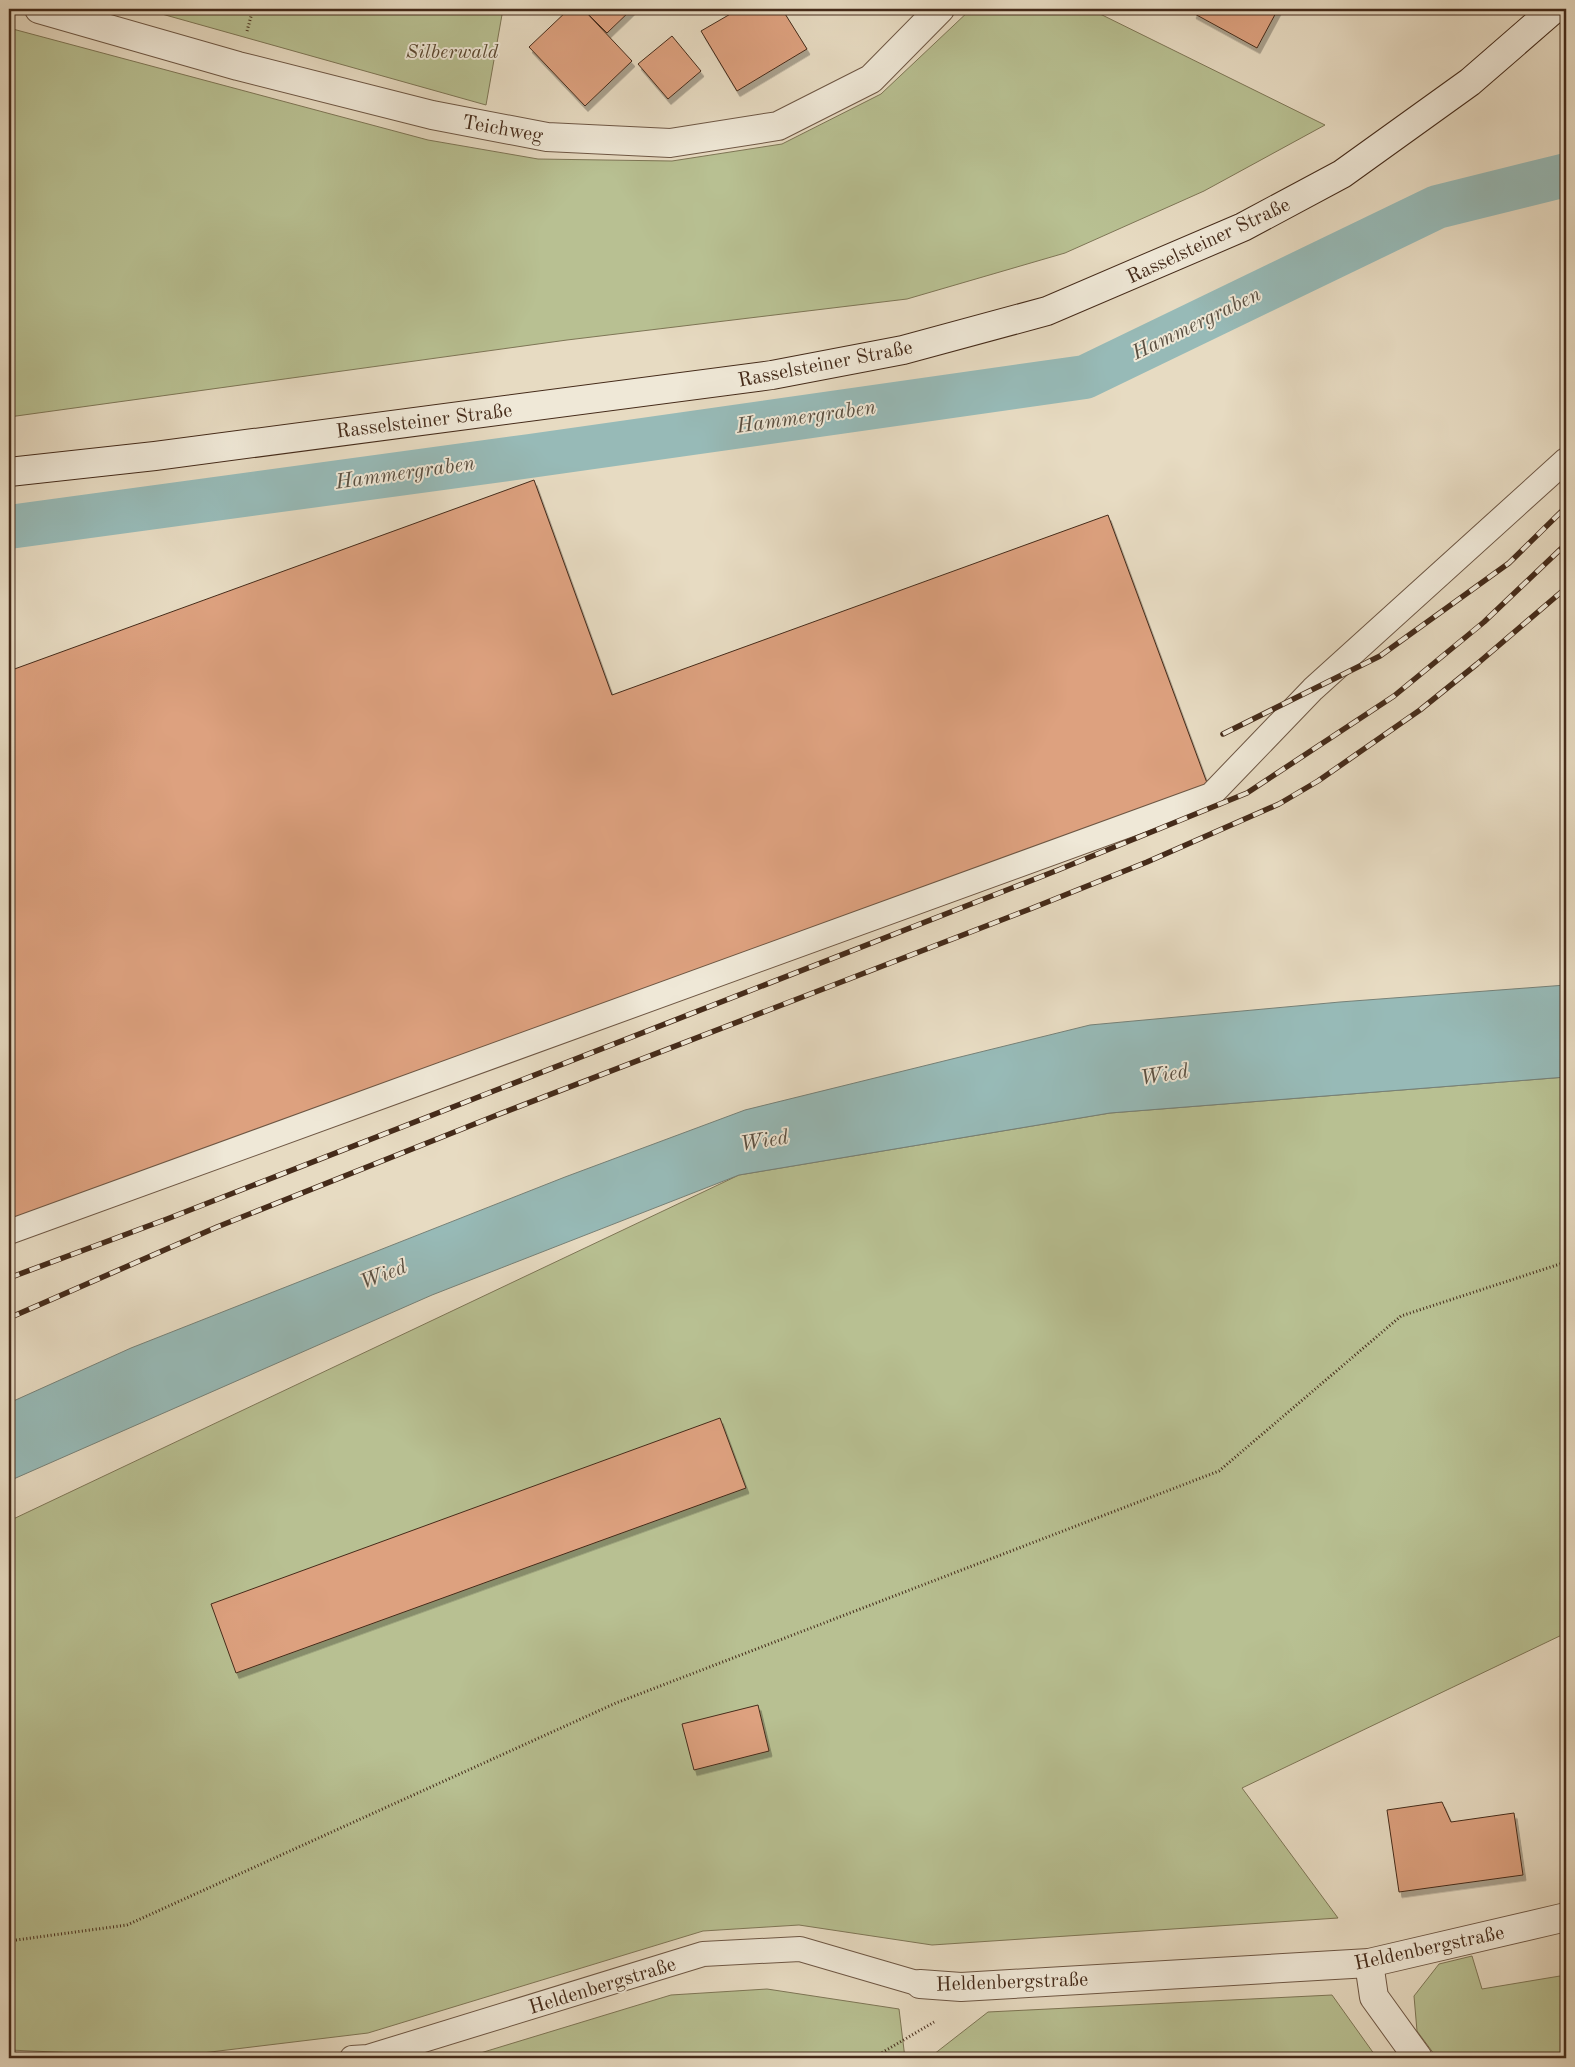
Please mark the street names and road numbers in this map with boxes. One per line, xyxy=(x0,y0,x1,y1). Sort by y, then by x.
street label: Teichweg xyxy=(461,113,545,147)
street label: Rasselsteiner Straße xyxy=(1124,195,1293,288)
street label: Rasselsteiner Straße xyxy=(736,338,914,392)
street label: Rasselsteiner Straße xyxy=(335,401,514,443)
street label: Heldenbergstraße xyxy=(1353,1923,1506,1975)
street label: Heldenbergstraße xyxy=(527,1955,679,2019)
street label: Heldenbergstraße xyxy=(935,1970,1089,1996)

